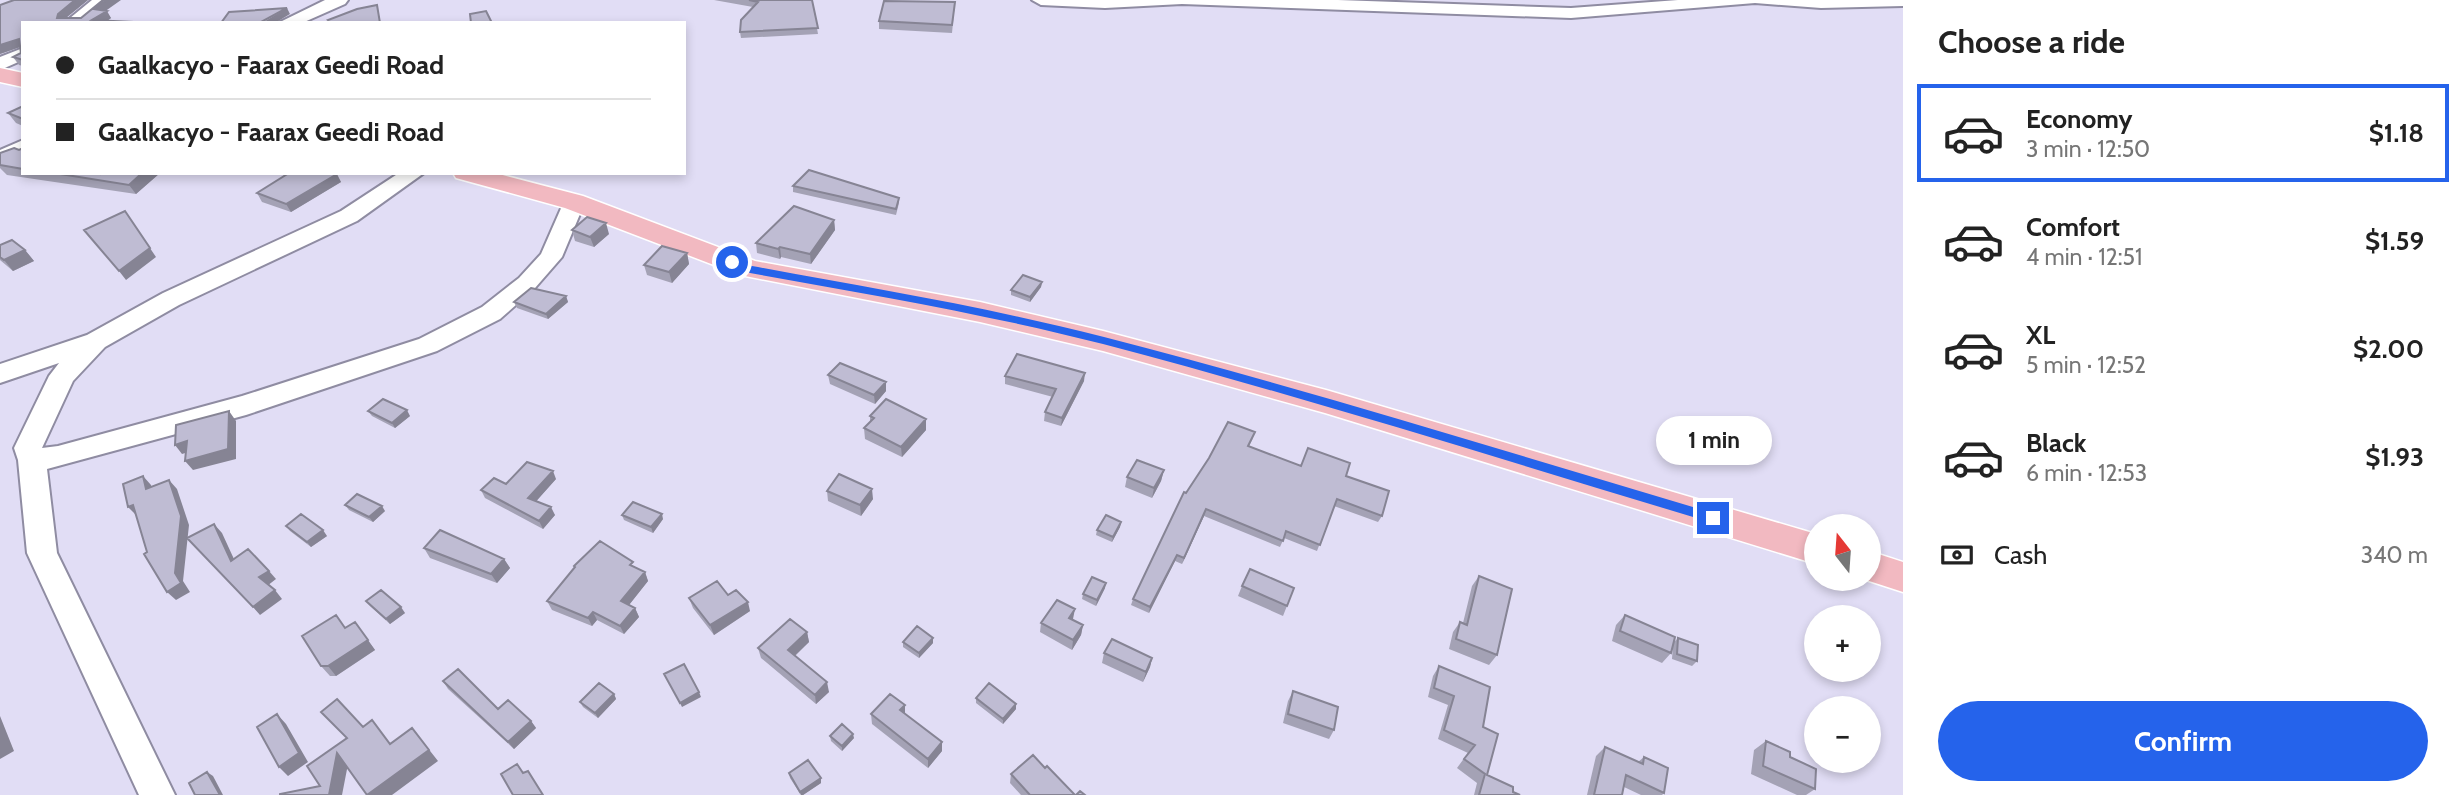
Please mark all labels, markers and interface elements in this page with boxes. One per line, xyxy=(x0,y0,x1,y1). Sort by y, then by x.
text: Choose a ride xyxy=(1938,22,2125,61)
text: Gaalkacyo - Faarax Geedi Road xyxy=(98,49,444,81)
icon: car xyxy=(1942,102,2005,165)
text: Economy xyxy=(2026,103,2132,135)
text: Gaalkacyo - Faarax Geedi Road xyxy=(98,116,444,148)
text: $1.18 xyxy=(2369,117,2424,149)
text: 3 min · 12:50 xyxy=(2026,135,2150,163)
icon: car xyxy=(1942,210,2005,273)
text: Comfort xyxy=(2026,211,2120,243)
text: $1.59 xyxy=(2365,225,2424,257)
text: 4 min · 12:51 xyxy=(2026,243,2142,271)
route start xyxy=(716,246,748,278)
icon: car xyxy=(1942,318,2005,381)
text: XL xyxy=(2026,319,2055,351)
text: $2.00 xyxy=(2353,333,2424,365)
text: 5 min · 12:52 xyxy=(2026,351,2146,379)
callout: 1 min xyxy=(1655,416,1771,466)
text: 1 min xyxy=(1688,426,1740,454)
icon: car xyxy=(1942,426,2005,489)
text: Black xyxy=(2026,427,2086,459)
text: $1.93 xyxy=(2365,441,2424,473)
text: 6 min · 12:53 xyxy=(2026,459,2147,487)
route end xyxy=(1697,502,1729,534)
north arrow xyxy=(1804,514,1881,592)
map controls xyxy=(1804,514,1881,773)
icon: cash xyxy=(1938,536,1976,574)
text: Cash xyxy=(1994,539,2047,571)
text: 340 m xyxy=(2361,541,2428,569)
button: + xyxy=(1804,605,1881,682)
button: − xyxy=(1804,696,1881,773)
button: Confirm xyxy=(1938,701,2428,781)

